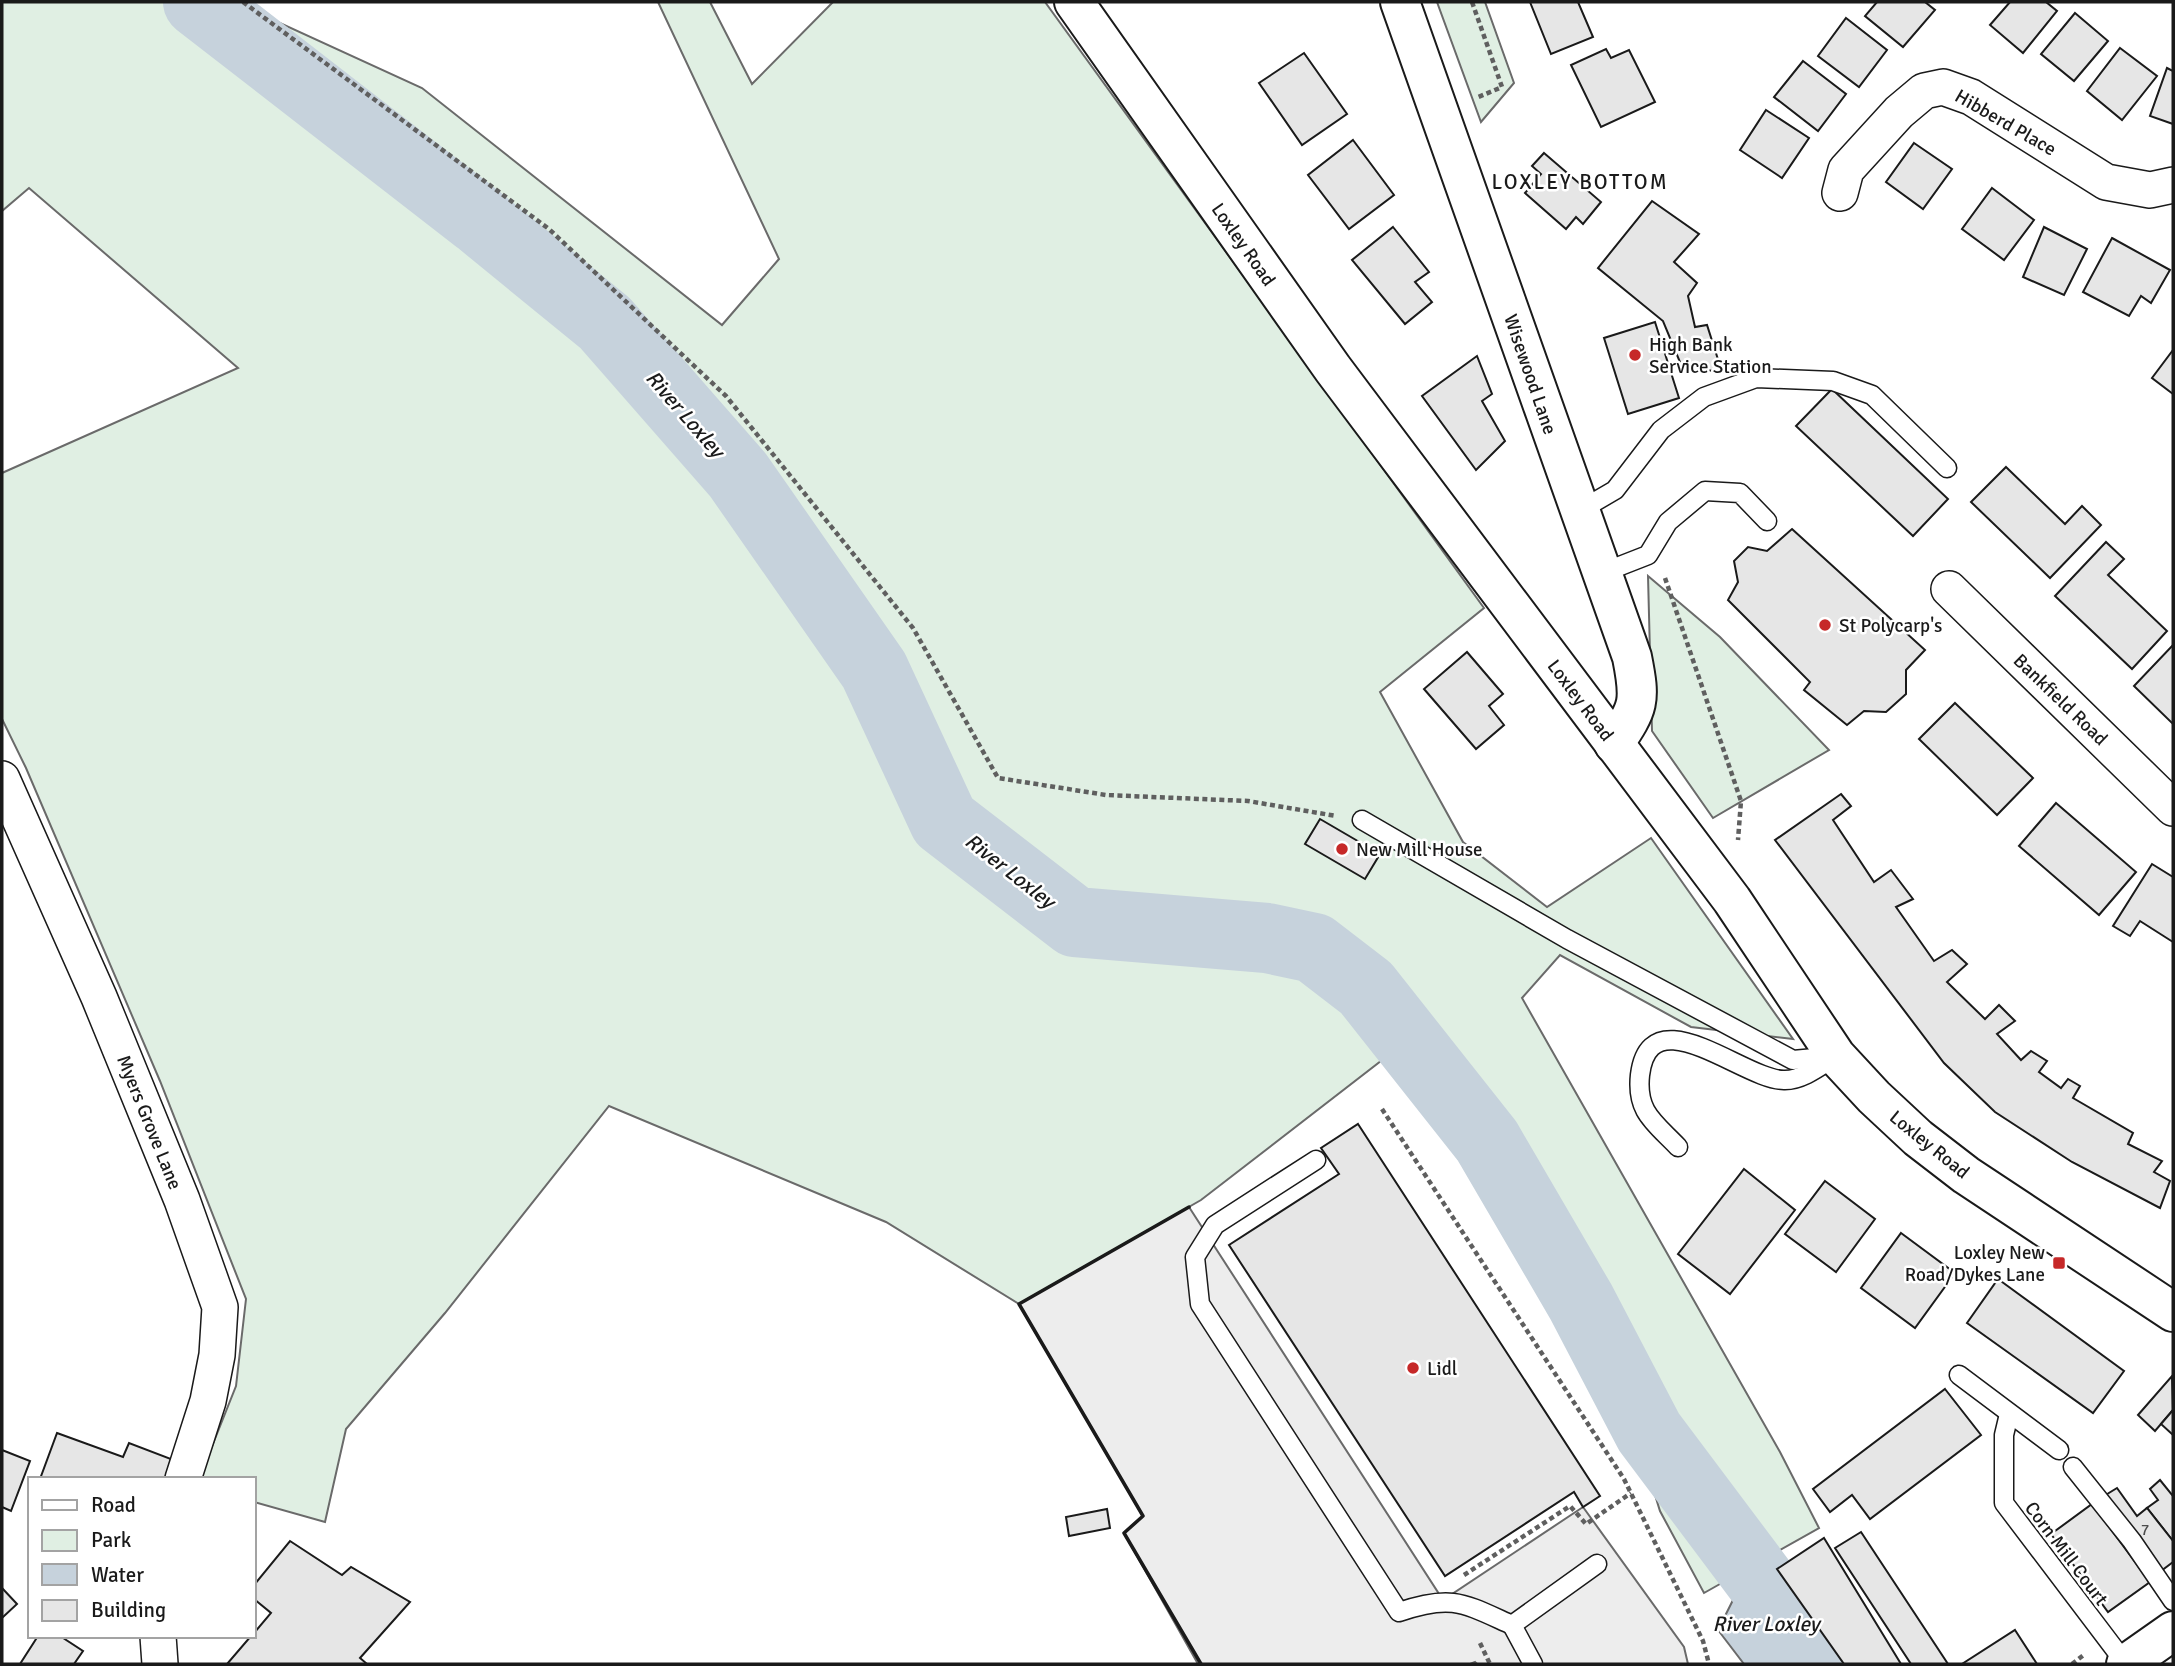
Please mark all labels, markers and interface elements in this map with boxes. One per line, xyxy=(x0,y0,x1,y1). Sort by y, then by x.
street label: Hibberd Place xyxy=(1951,84,2060,161)
district label: LOXLEY BOTTOM xyxy=(1491,169,1669,195)
street label: Loxley Road xyxy=(1206,198,1281,291)
street label: Wisewood Lane xyxy=(1498,311,1562,438)
place label: High Bank Service Station xyxy=(1649,333,1772,379)
marker: High Bank Service Station xyxy=(1627,347,1643,363)
water label: River Loxley xyxy=(640,365,732,465)
place label: St Polycarp's xyxy=(1839,614,1942,638)
marker: St Polycarp's xyxy=(1817,617,1833,633)
street label: Bankfield Road xyxy=(2008,649,2113,751)
street label: Loxley Road xyxy=(1542,655,1619,746)
water label: River Loxley xyxy=(960,828,1063,916)
place label: New Mill House xyxy=(1356,838,1483,862)
marker: New Mill House xyxy=(1334,841,1350,857)
street label: Myers Grove Lane xyxy=(111,1052,187,1193)
street label: Loxley Road xyxy=(1884,1105,1974,1184)
place label: Loxley New Road/Dykes Lane xyxy=(1905,1241,2045,1287)
marker: Loxley New Road/Dykes Lane xyxy=(2051,1255,2067,1271)
place label: Lidl xyxy=(1427,1357,1457,1381)
marker: Lidl xyxy=(1405,1360,1421,1376)
legend xyxy=(28,1477,256,1638)
text: Road xyxy=(91,1492,136,1518)
street label: Corn Mill Court xyxy=(2019,1497,2113,1611)
house number: 7 xyxy=(2141,1520,2149,1540)
text: Park xyxy=(91,1527,132,1553)
text: Water xyxy=(91,1562,144,1588)
text: Building xyxy=(91,1597,166,1623)
water label: River Loxley xyxy=(1713,1611,1823,1637)

